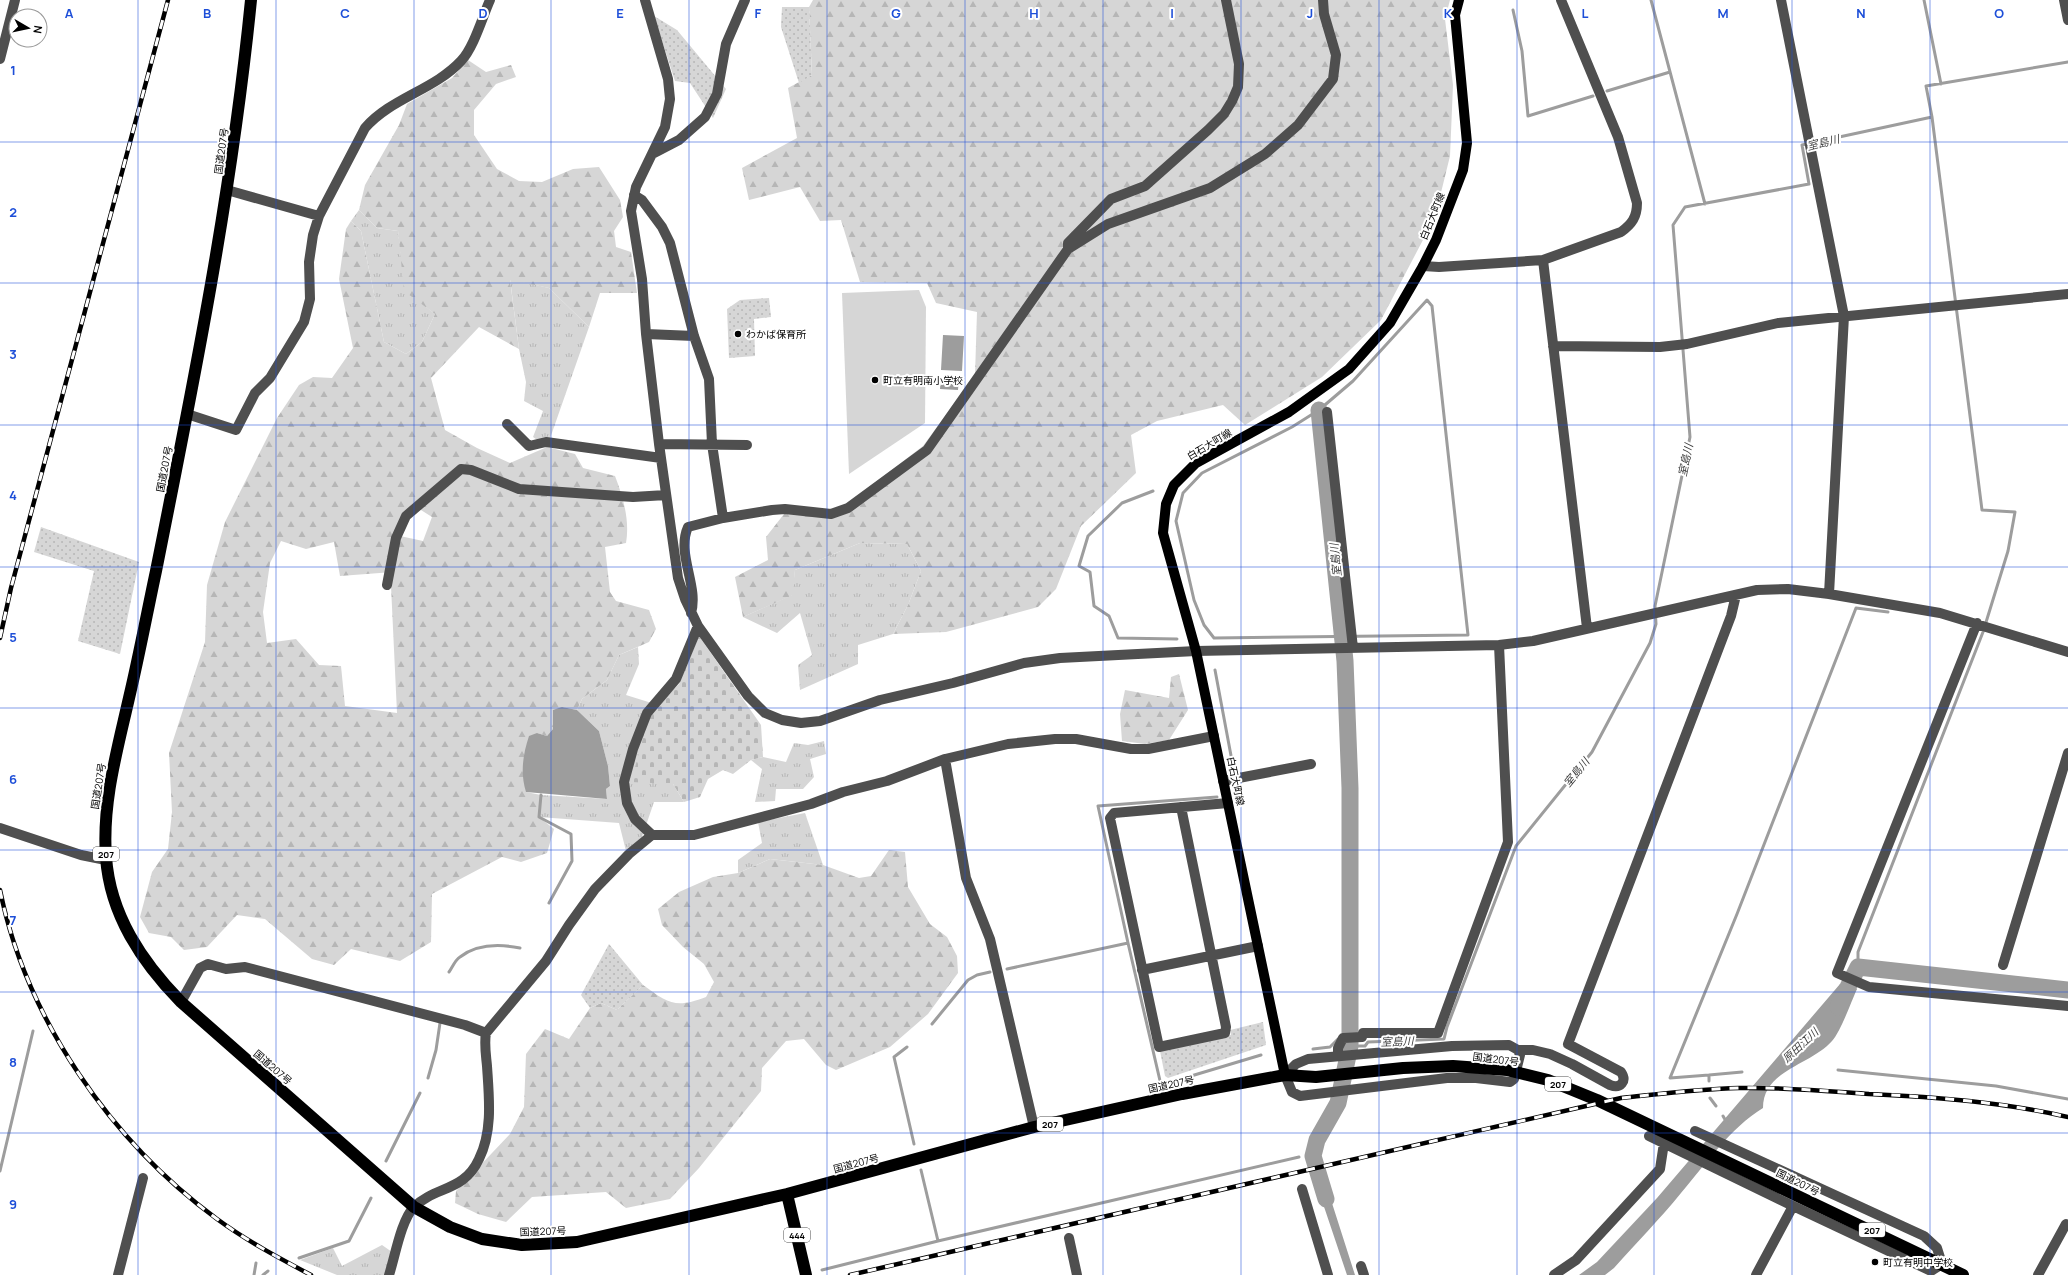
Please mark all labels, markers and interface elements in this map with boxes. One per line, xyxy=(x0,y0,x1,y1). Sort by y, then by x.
text: A xyxy=(65,4,74,22)
text: B xyxy=(203,4,211,22)
text: C xyxy=(340,4,350,22)
text: D xyxy=(478,4,488,22)
text: E xyxy=(616,4,624,22)
text: F xyxy=(755,4,762,22)
text: G xyxy=(891,4,901,22)
text: H xyxy=(1029,4,1039,22)
text: I xyxy=(1170,4,1174,22)
text: J xyxy=(1307,4,1313,22)
text: K xyxy=(1444,4,1453,22)
text: L xyxy=(1582,4,1589,22)
text: M xyxy=(1717,4,1729,22)
text: N xyxy=(1856,4,1866,22)
text: O xyxy=(1994,4,2004,22)
north arrow xyxy=(8,8,48,48)
text: N xyxy=(30,25,46,35)
text: 1 xyxy=(10,61,16,79)
street label: 国道207号 xyxy=(211,127,231,175)
water label: 室島川 xyxy=(1805,130,1842,153)
street label: 白石大町線 xyxy=(1416,190,1448,242)
text: 2 xyxy=(9,203,17,221)
place label: わかば保育所 xyxy=(746,327,806,341)
marker: わかば保育所 xyxy=(733,329,743,339)
text: 3 xyxy=(9,345,17,363)
place label: 町立有明南小学校 xyxy=(883,373,963,387)
marker: 町立有明南小学校 xyxy=(870,375,880,385)
street label: 白石大町線 xyxy=(1184,425,1234,463)
water label: 室島川 xyxy=(1674,441,1696,478)
street label: 国道207号 xyxy=(153,445,175,493)
text: 4 xyxy=(9,486,17,504)
water label: 室島川 xyxy=(1326,542,1344,577)
text: 5 xyxy=(9,628,17,646)
water label: 室島川 xyxy=(1560,754,1593,790)
street label: 白石大町線 xyxy=(1224,755,1248,807)
street label: 国道207号 xyxy=(87,762,109,810)
text: 6 xyxy=(9,770,17,788)
road number: 207 xyxy=(93,847,119,861)
text: 7 xyxy=(10,911,17,929)
water label: 原田江川 xyxy=(1779,1024,1822,1065)
water label: 室島川 xyxy=(1380,1033,1415,1049)
street label: 国道207号 xyxy=(251,1046,295,1088)
street label: 国道207号 xyxy=(1472,1049,1520,1069)
text: 8 xyxy=(9,1053,17,1071)
street label: 国道207号 xyxy=(1147,1072,1195,1096)
road number: 207 xyxy=(1545,1077,1571,1091)
road number: 207 xyxy=(1037,1117,1063,1131)
street label: 国道207号 xyxy=(832,1150,880,1176)
street label: 国道207号 xyxy=(1774,1165,1822,1199)
text: 9 xyxy=(9,1195,17,1213)
street label: 国道207号 xyxy=(519,1223,567,1239)
road number: 207 xyxy=(1859,1223,1885,1237)
road number: 444 xyxy=(784,1228,810,1242)
place label: 町立有明中学校 xyxy=(1883,1255,1953,1269)
marker: 町立有明中学校 xyxy=(1870,1257,1880,1267)

